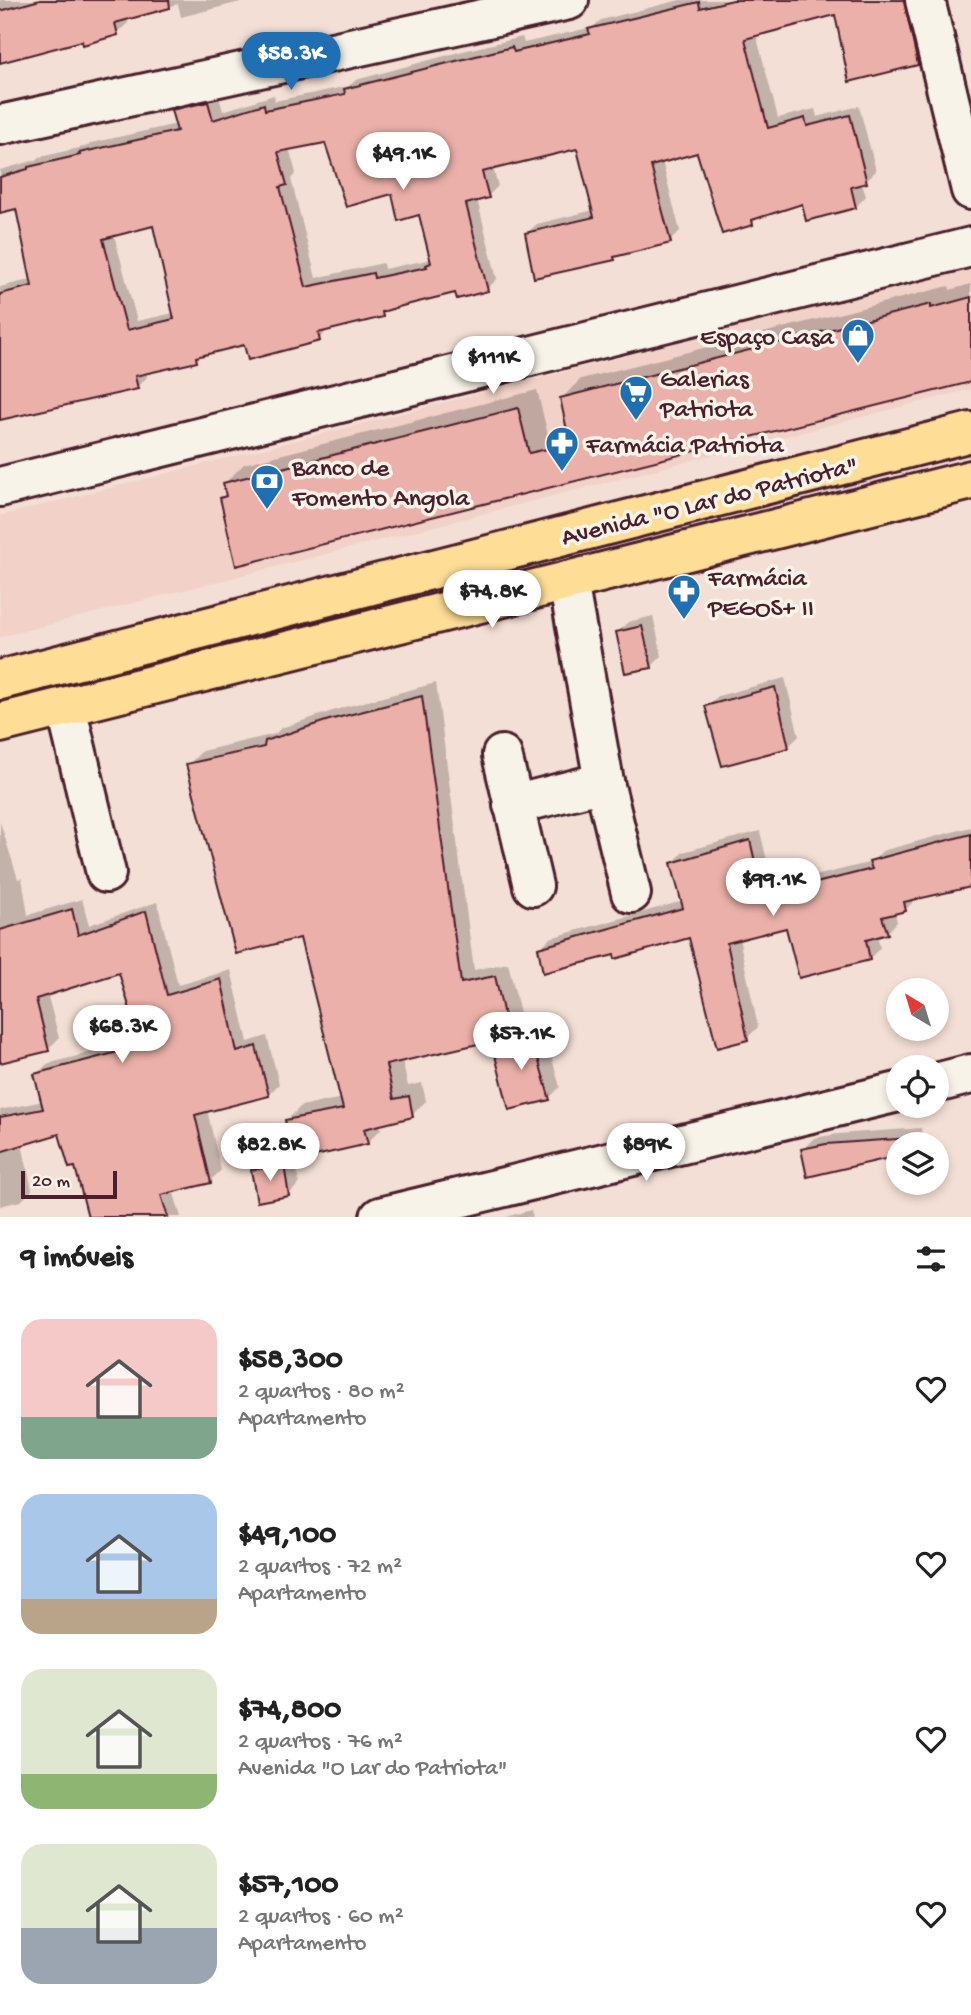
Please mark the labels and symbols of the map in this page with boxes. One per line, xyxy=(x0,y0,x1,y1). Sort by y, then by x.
pin: $58.3K xyxy=(234,32,348,92)
pin: $49.1K xyxy=(346,132,460,192)
shop icon: Espaço Casa xyxy=(839,316,877,365)
place label: Espaço Casa xyxy=(700,324,836,355)
pin: $111K xyxy=(444,336,542,396)
place label: Galerias Patriota xyxy=(659,366,754,427)
supermarket icon: Galerias Patriota xyxy=(617,373,655,422)
pharmacy icon: Farmácia Patriota xyxy=(543,424,581,473)
place label: Farmácia Patriota xyxy=(585,432,785,463)
street label: Avenida "O Lar do Patriota" xyxy=(559,452,862,555)
place label: Banco de Fomento Angola xyxy=(291,455,471,516)
bank icon: Banco de Fomento Angola xyxy=(248,462,286,511)
place label: Farmácia PEGOS+ II xyxy=(707,565,814,626)
pin: $74.8K xyxy=(435,570,549,630)
pharmacy icon: Farmácia PEGOS+ II xyxy=(665,572,703,621)
pin: $99.1K xyxy=(716,858,830,918)
north arrow xyxy=(886,978,948,1041)
pin: $68.3K xyxy=(65,1006,179,1065)
pin: $57.1K xyxy=(464,1012,578,1072)
pin: $82.8K xyxy=(213,1124,327,1183)
pin: $89K xyxy=(605,1124,687,1183)
scale bar xyxy=(21,1168,117,1200)

